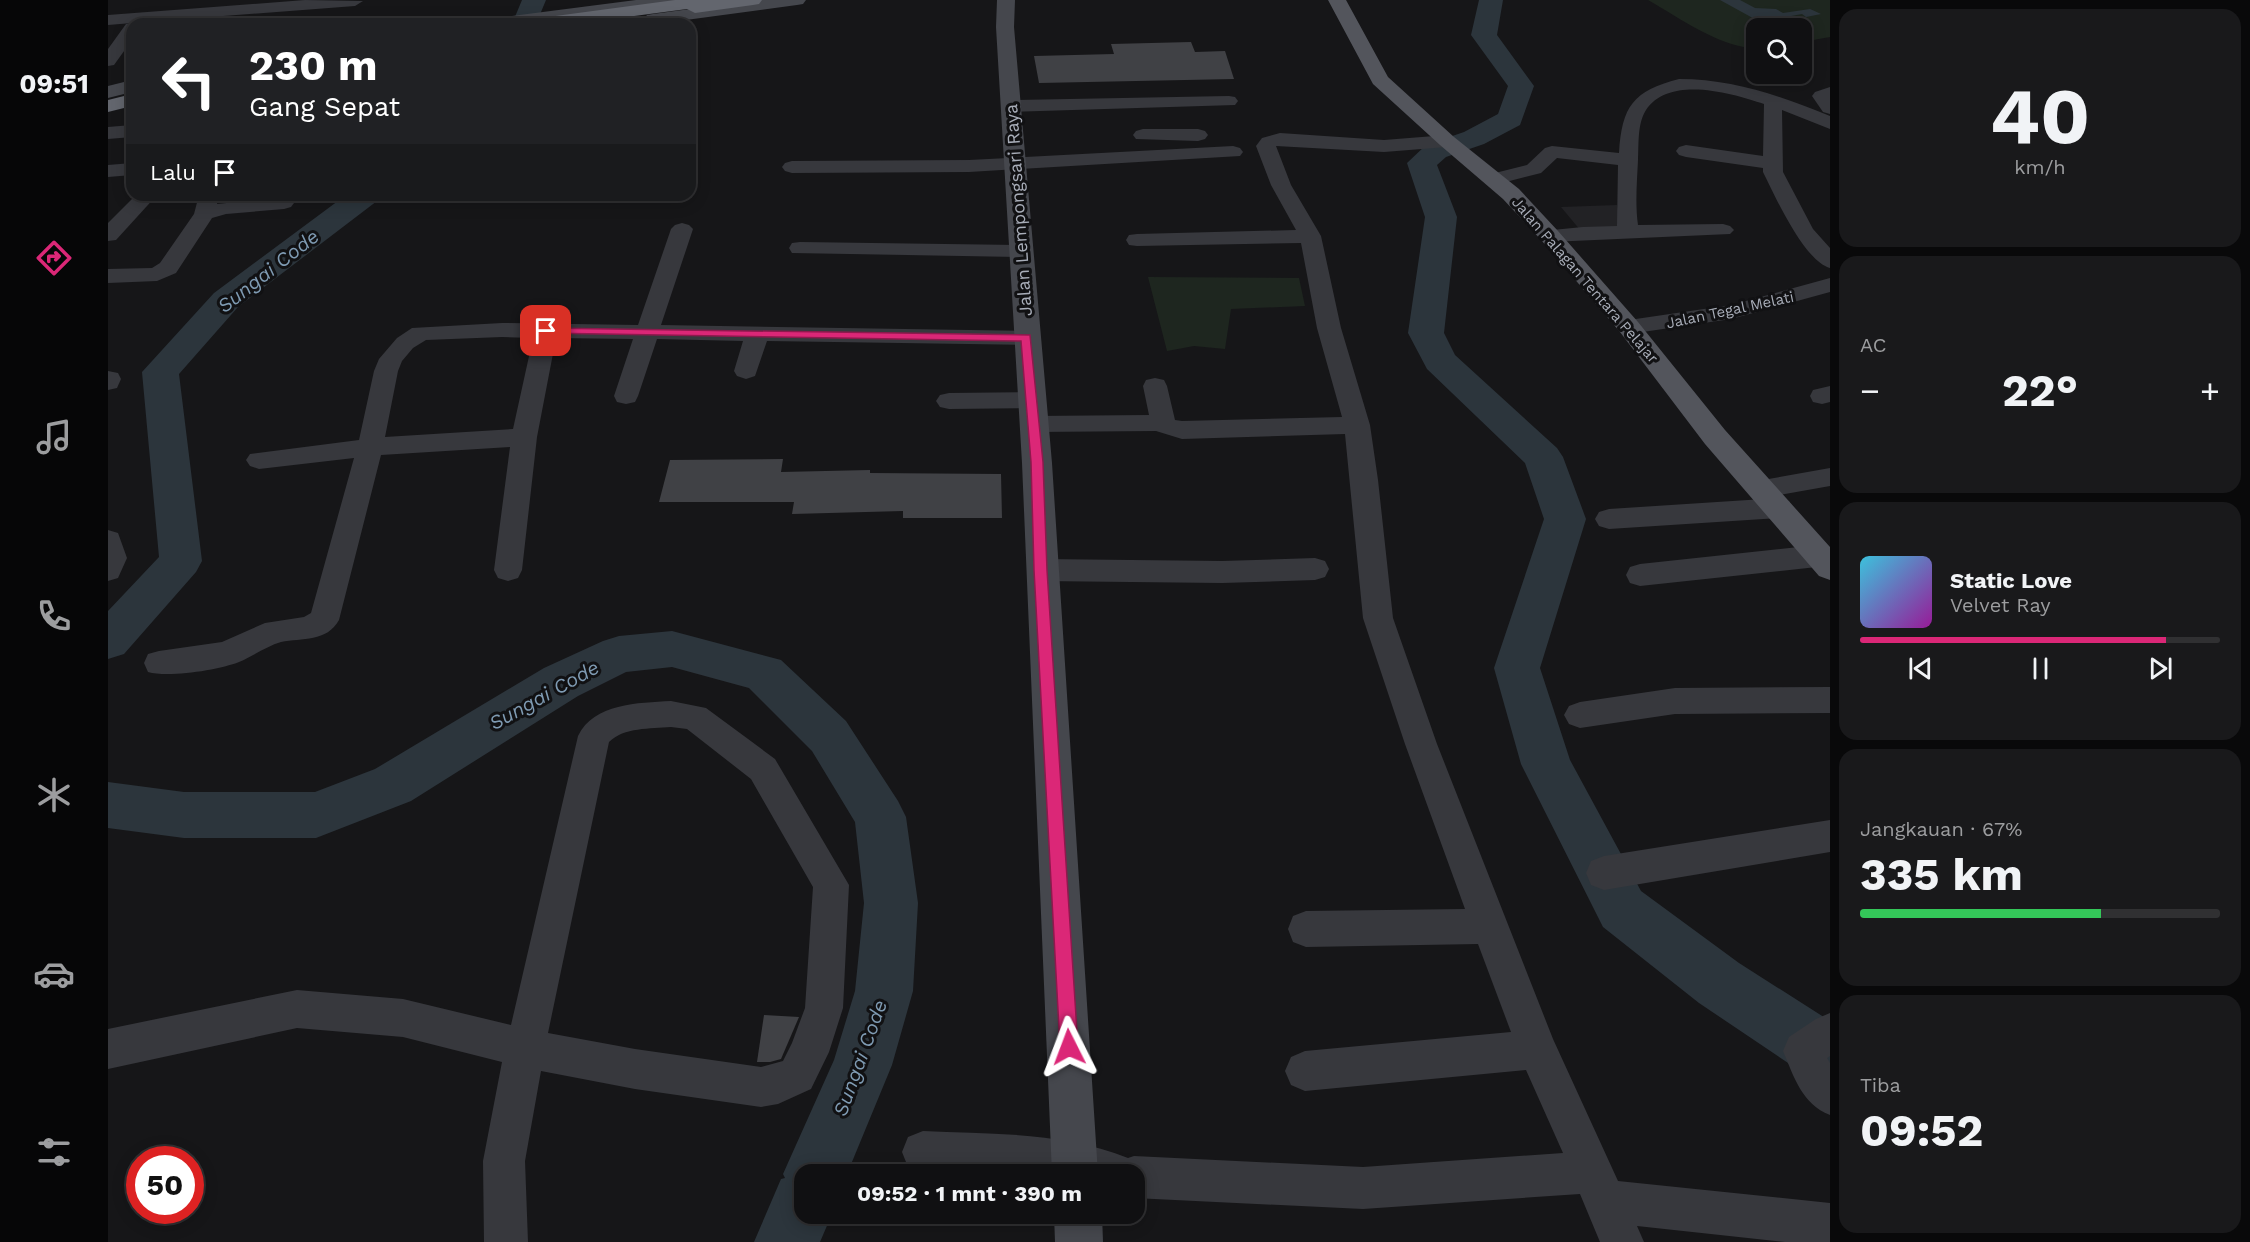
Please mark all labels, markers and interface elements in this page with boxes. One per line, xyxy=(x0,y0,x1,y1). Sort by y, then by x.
map controls xyxy=(1746,18,1812,84)
button: search xyxy=(1746,18,1812,84)
text: 230 m xyxy=(249,41,378,90)
icon: left xyxy=(150,42,228,120)
text: 09:51 xyxy=(19,68,89,100)
text: 40 xyxy=(1990,70,2090,162)
text: Gang Sepat xyxy=(249,91,400,123)
street label: Jalan Lempongsari Raya xyxy=(1000,103,1036,317)
text: km/h xyxy=(2014,155,2066,179)
icon: arrive xyxy=(208,156,241,189)
text: Lalu xyxy=(150,160,196,185)
street label: Jalan Palagan Tentara Pelajar xyxy=(1508,193,1662,367)
water label: Sungai Code xyxy=(212,224,324,318)
icon: directions xyxy=(33,237,75,279)
street label: Jalan Tegal Melati xyxy=(1665,288,1795,332)
pin xyxy=(520,305,571,356)
icon: arrive xyxy=(529,314,562,347)
text: AC xyxy=(1860,333,1886,357)
text: 22° xyxy=(2002,364,2078,417)
text: − xyxy=(1860,371,1880,410)
text: + xyxy=(2200,371,2220,410)
icon: music xyxy=(33,416,75,458)
text: Static Love xyxy=(1950,568,2072,593)
text: Velvet Ray xyxy=(1950,593,2051,617)
icon: phone xyxy=(33,595,75,637)
icon: previous xyxy=(1904,652,1937,685)
icon: pause xyxy=(2024,652,2057,685)
icon: next xyxy=(2144,652,2177,685)
water label: Sungai Code xyxy=(485,655,603,735)
icon: climate xyxy=(33,774,75,816)
text: Jangkauan · 67% xyxy=(1860,817,2022,841)
text: 335 km xyxy=(1860,848,2023,901)
icon: car xyxy=(33,953,75,995)
water label: Sungai Code xyxy=(828,997,892,1119)
position arrow xyxy=(1037,1015,1101,1079)
text: Tiba xyxy=(1860,1073,1901,1097)
text: 09:52 xyxy=(1860,1104,1983,1157)
icon: filters xyxy=(33,1131,75,1173)
speed limit sign: 50 xyxy=(126,1146,204,1224)
text: 09:52 · 1 mnt · 390 m xyxy=(857,1181,1082,1206)

